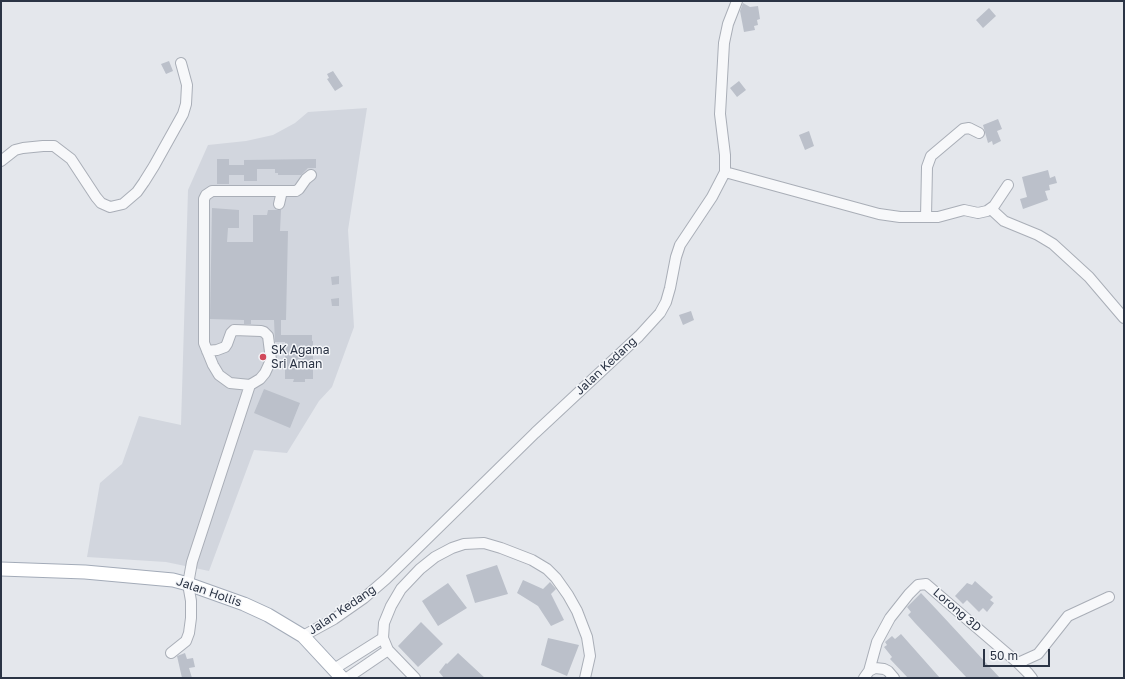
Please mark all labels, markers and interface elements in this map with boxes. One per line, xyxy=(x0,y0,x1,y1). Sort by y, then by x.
street label: Jalan Kedang xyxy=(572,334,640,398)
place label: SK Agama Sri Aman xyxy=(271,343,329,371)
marker: SK Agama Sri Aman xyxy=(258,352,268,362)
street label: Jalan Hollis xyxy=(175,574,243,610)
street label: Jalan Kedang xyxy=(305,582,379,638)
street label: Lorong 3D xyxy=(930,585,984,635)
scale bar xyxy=(985,641,1052,667)
text: 50 m xyxy=(990,648,1018,663)

